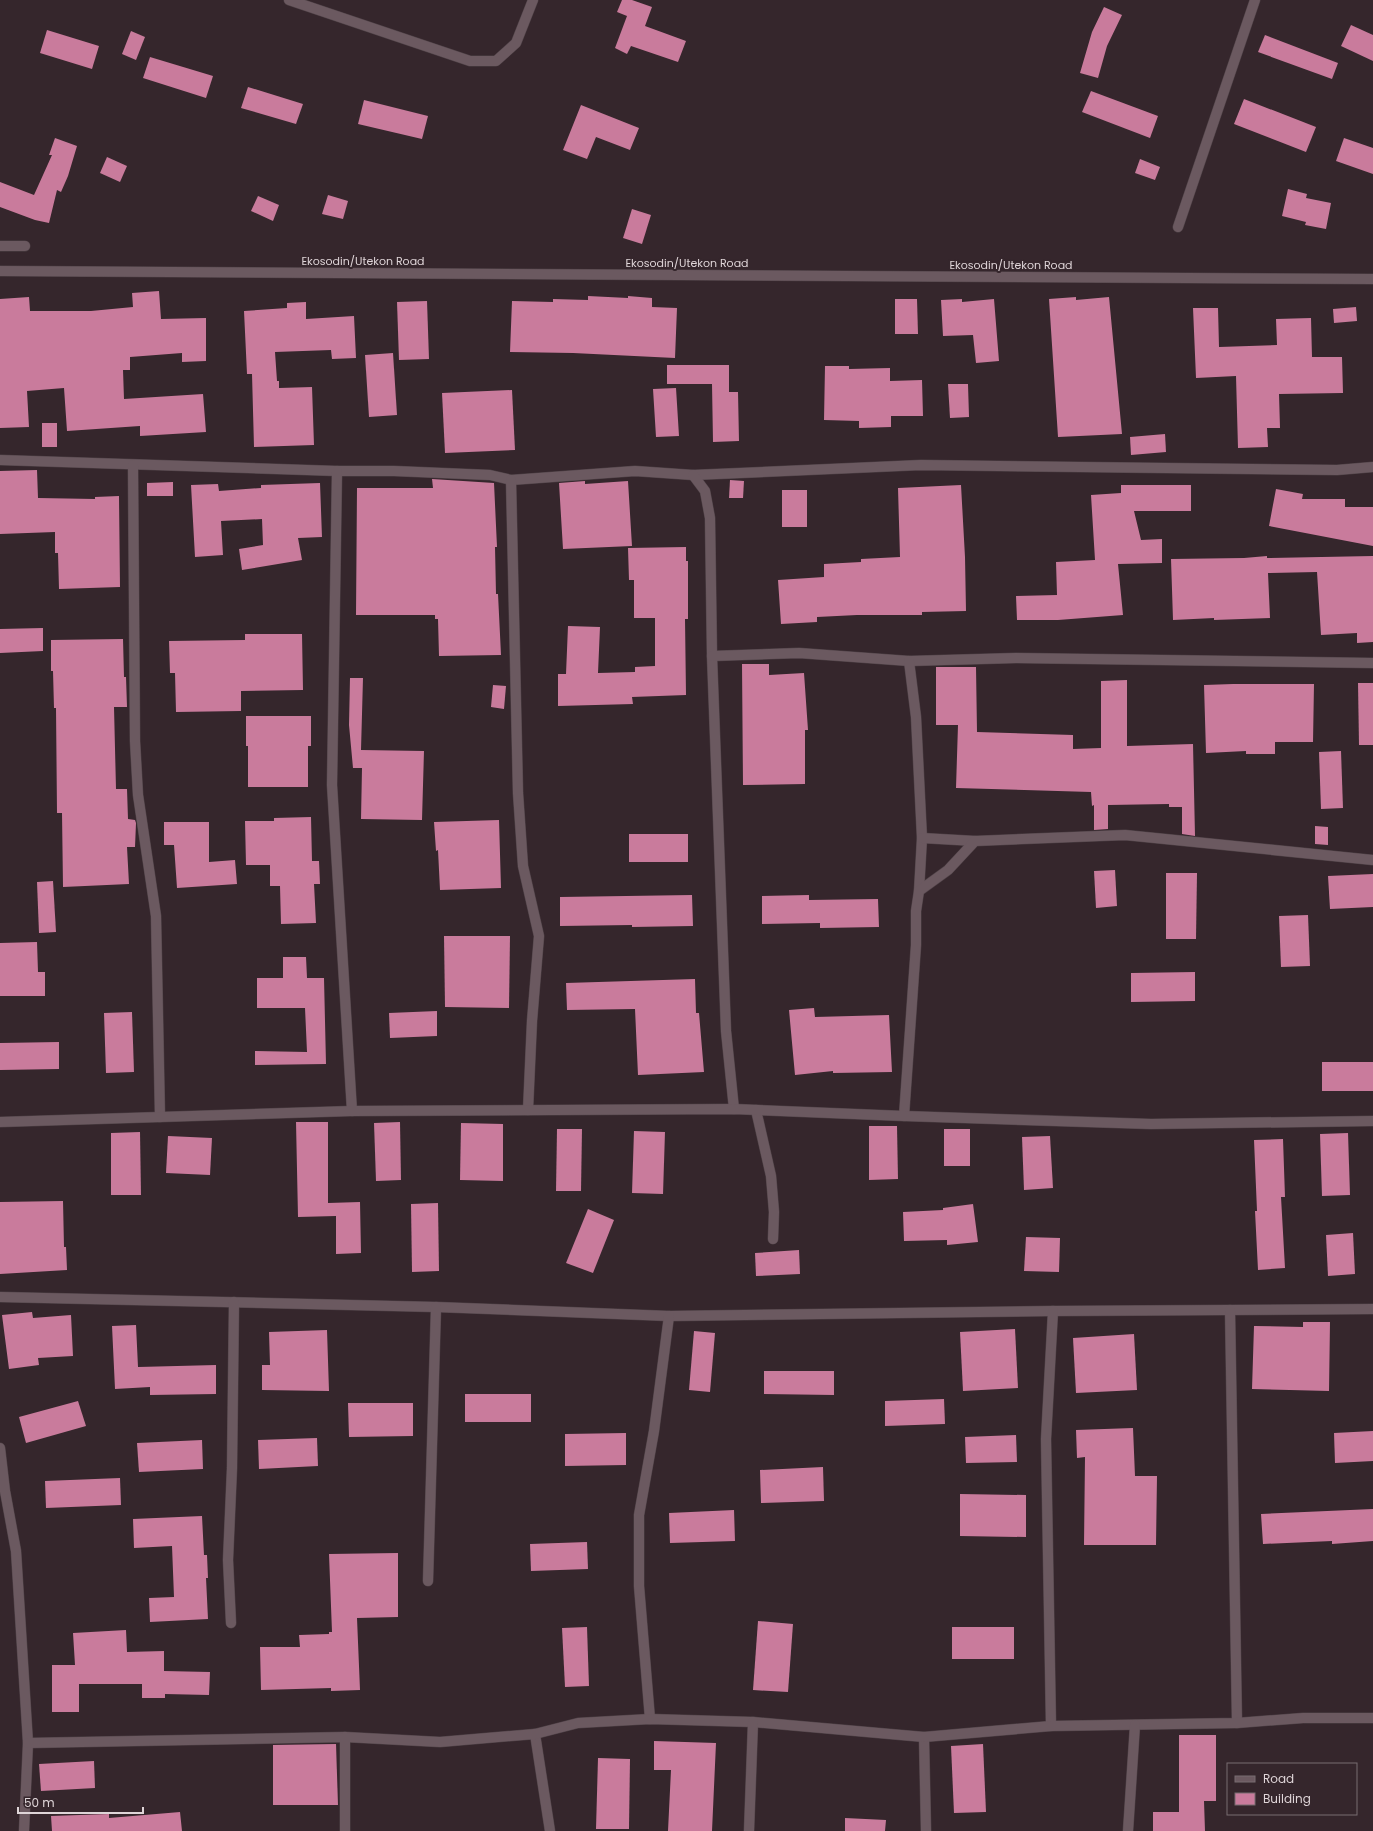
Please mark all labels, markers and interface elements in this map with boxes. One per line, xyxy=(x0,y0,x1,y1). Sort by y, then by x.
street label: Ekosodin/Utekon Road xyxy=(301,253,425,269)
street label: Ekosodin/Utekon Road xyxy=(625,255,749,271)
street label: Ekosodin/Utekon Road xyxy=(949,257,1073,273)
legend xyxy=(1227,1763,1357,1815)
text: Road xyxy=(1263,1770,1294,1787)
scale bar xyxy=(18,1789,143,1815)
text: Building xyxy=(1263,1790,1311,1807)
text: 50 m xyxy=(24,1794,55,1811)

